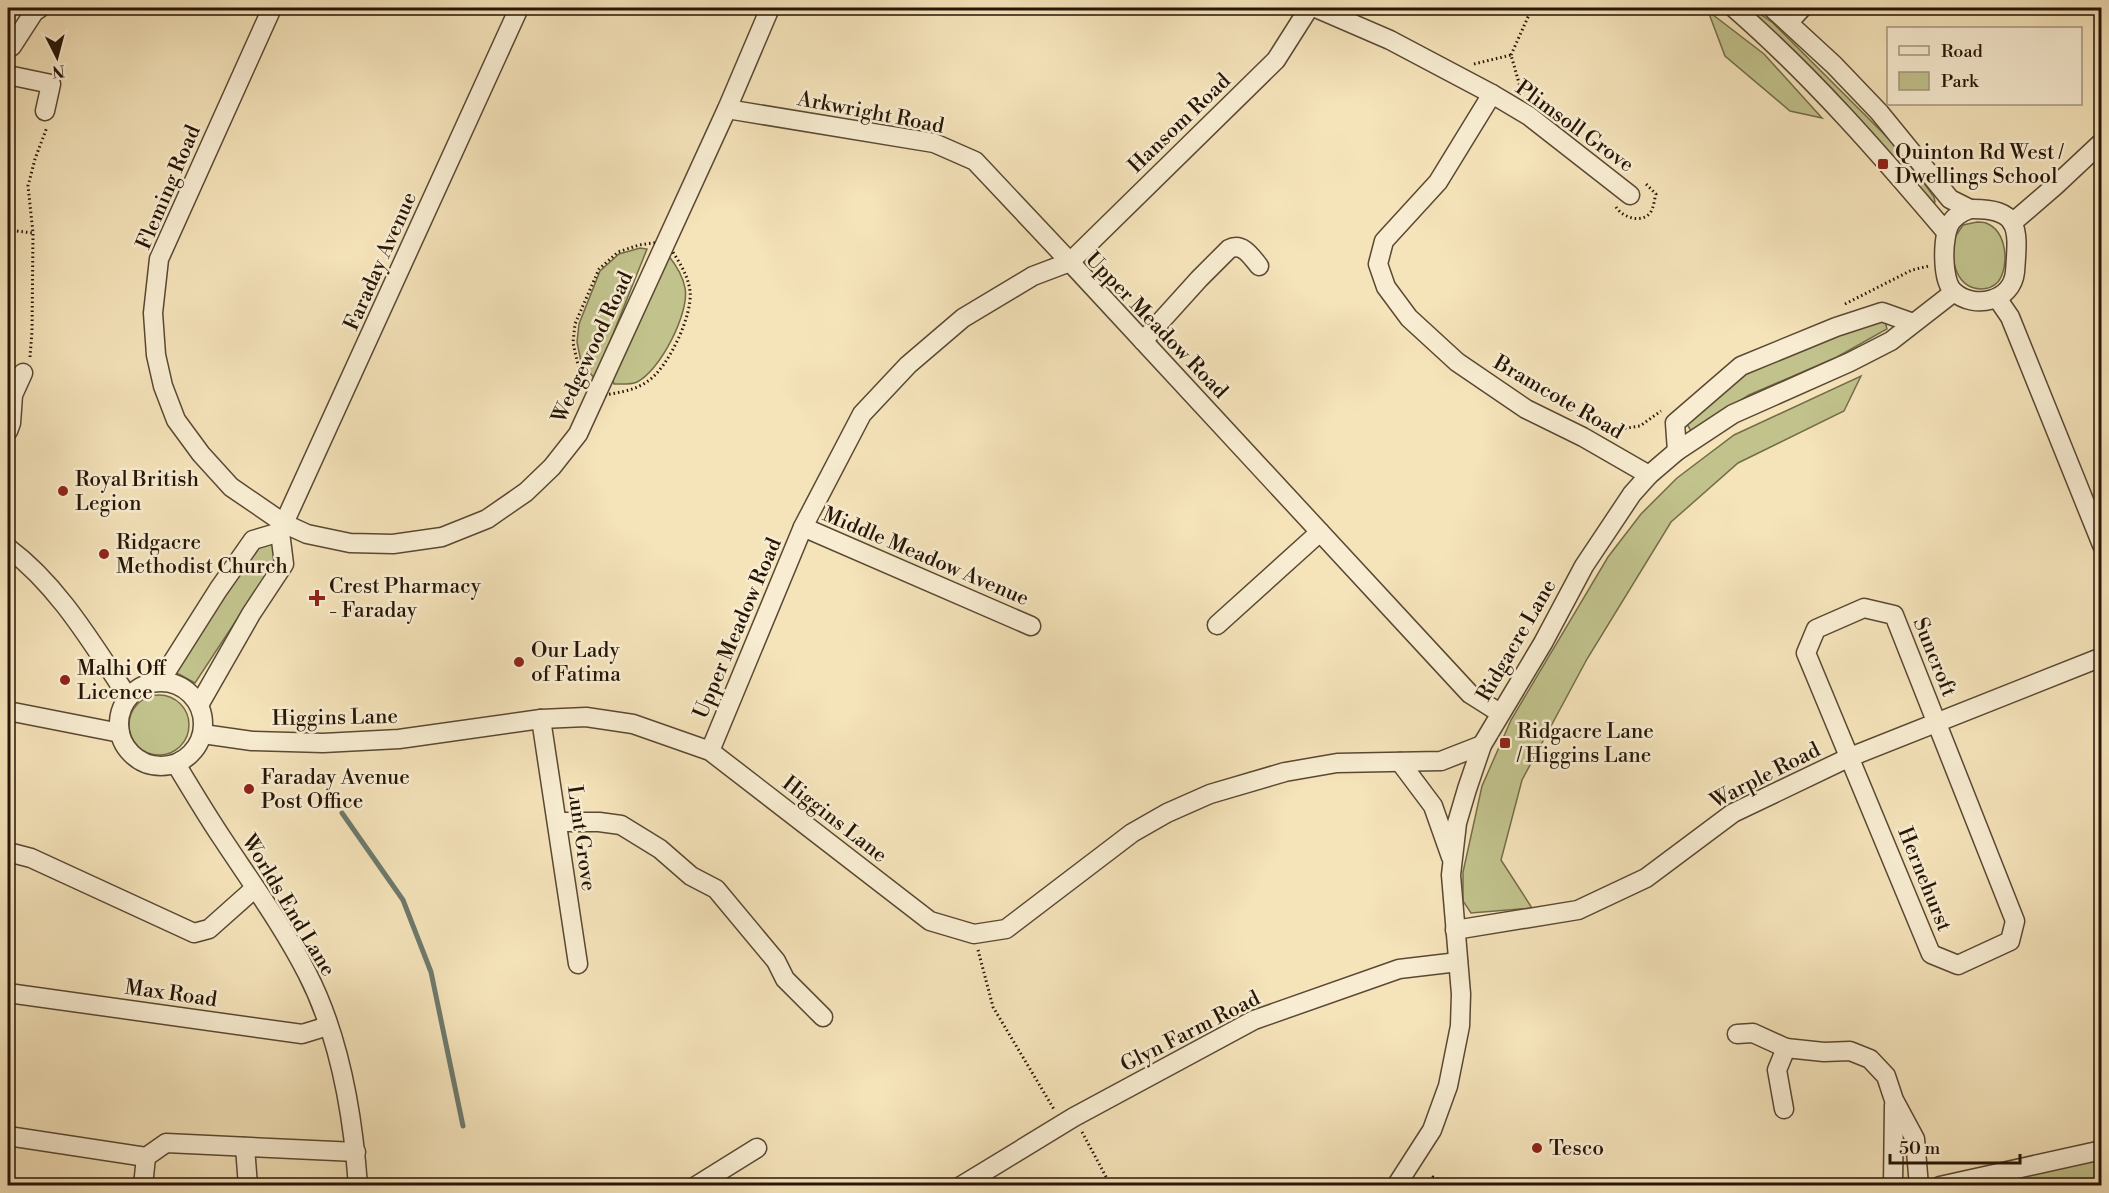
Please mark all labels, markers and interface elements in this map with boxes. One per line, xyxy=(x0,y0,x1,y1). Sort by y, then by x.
north arrow xyxy=(27,27,87,87)
legend xyxy=(1887,27,2082,105)
text: Road xyxy=(1941,40,1984,63)
text: N xyxy=(51,60,66,82)
street label: Hansom Road xyxy=(1123,68,1236,179)
text: Park xyxy=(1941,70,1980,93)
street label: Plimsoll Grove xyxy=(1510,75,1639,178)
street label: Arkwright Road xyxy=(794,86,946,140)
street label: Fleming Road xyxy=(131,121,207,253)
place label: Quinton Rd West / Dwellings School xyxy=(1895,140,2065,190)
marker: Quinton Rd West / Dwellings School xyxy=(1876,157,1890,171)
street label: Faraday Avenue xyxy=(339,188,423,335)
street label: Upper Meadow Road xyxy=(1080,247,1233,405)
street label: Wedgewood Road xyxy=(546,267,639,428)
street label: Bramcote Road xyxy=(1488,350,1628,446)
place label: Royal British Legion xyxy=(75,467,200,517)
marker: Royal British Legion xyxy=(56,484,70,498)
street label: Middle Meadow Avenue xyxy=(819,502,1033,612)
place label: Ridgacre Methodist Church xyxy=(116,530,288,580)
street label: Upper Meadow Road xyxy=(688,534,788,723)
marker: Ridgacre Methodist Church xyxy=(97,547,111,561)
place label: Crest Pharmacy - Faraday xyxy=(329,574,482,624)
street label: Ridgacre Lane xyxy=(1471,575,1562,706)
marker: Crest Pharmacy - Faraday xyxy=(310,591,324,605)
street label: Suncroft xyxy=(1906,614,1962,701)
place label: Our Lady of Fatima xyxy=(531,638,621,688)
marker: Our Lady of Fatima xyxy=(512,655,526,669)
place label: Malhi Off Licence xyxy=(77,656,168,706)
marker: Malhi Off Licence xyxy=(58,673,72,687)
street label: Higgins Lane xyxy=(272,704,398,732)
place label: Ridgacre Lane / Higgins Lane xyxy=(1516,719,1654,769)
marker: Ridgacre Lane / Higgins Lane xyxy=(1498,736,1512,750)
street label: Warple Road xyxy=(1705,737,1825,815)
place label: Faraday Avenue Post Office xyxy=(261,765,410,815)
street label: Higgins Lane xyxy=(777,771,892,869)
marker: Faraday Avenue Post Office xyxy=(242,782,256,796)
street label: Lunt Grove xyxy=(561,784,601,893)
street label: Hernehurst xyxy=(1891,823,1957,936)
street label: Worlds End Lane xyxy=(235,829,341,981)
street label: Max Road xyxy=(123,975,219,1013)
street label: Glyn Farm Road xyxy=(1116,986,1265,1078)
scale bar xyxy=(1890,1127,2020,1165)
place label: Tesco xyxy=(1549,1136,1604,1162)
text: 50 m xyxy=(1899,1137,1941,1160)
marker: Tesco xyxy=(1530,1141,1544,1155)

